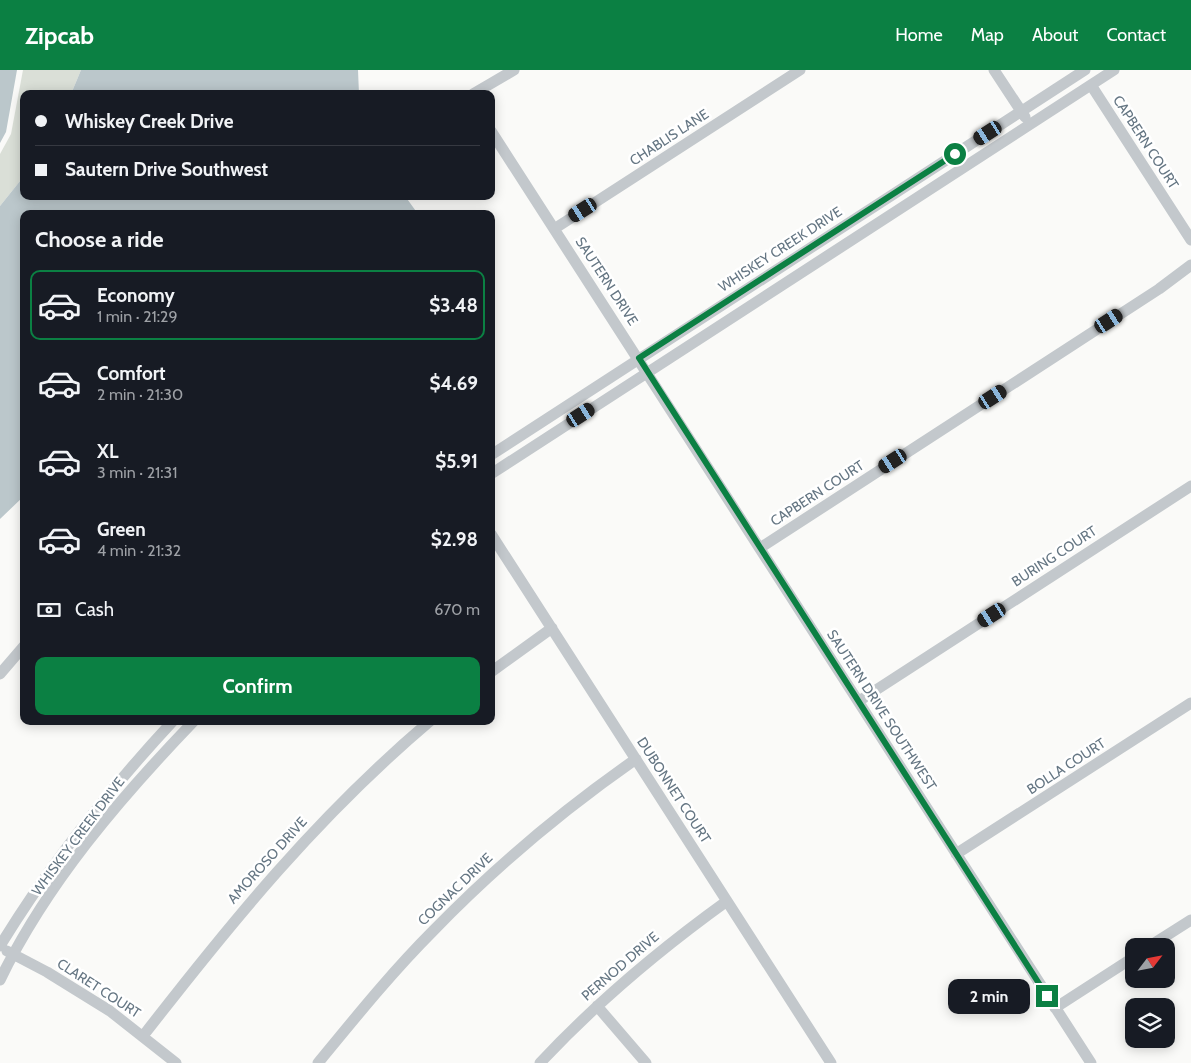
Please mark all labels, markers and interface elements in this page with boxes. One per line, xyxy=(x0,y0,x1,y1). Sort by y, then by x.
text: Zipcab xyxy=(25,21,94,50)
text: Home xyxy=(895,24,943,46)
text: Map xyxy=(971,24,1004,46)
text: About xyxy=(1032,24,1078,46)
text: Contact xyxy=(1106,24,1166,46)
street label: CAPBERN COURT xyxy=(1109,92,1183,193)
street label: CHABLIS LANE xyxy=(626,105,712,169)
text: Whiskey Creek Drive xyxy=(65,110,233,133)
car xyxy=(971,119,1004,147)
route start xyxy=(944,143,966,165)
text: Sautern Drive Southwest xyxy=(65,158,268,181)
car xyxy=(566,196,599,224)
street label: WHISKEY CREEK DRIVE xyxy=(715,202,845,296)
text: Choose a ride xyxy=(35,226,164,253)
street label: SAUTERN DRIVE xyxy=(572,233,642,329)
icon: car xyxy=(37,283,82,328)
text: Economy xyxy=(97,284,175,307)
text: $3.48 xyxy=(429,294,478,317)
text: 1 min · 21:29 xyxy=(97,307,178,326)
car xyxy=(1092,307,1125,335)
icon: car xyxy=(37,361,82,406)
text: Comfort xyxy=(97,362,166,385)
text: $4.69 xyxy=(430,372,478,395)
car xyxy=(976,383,1009,411)
text: 2 min · 21:30 xyxy=(97,385,183,404)
car xyxy=(564,401,597,429)
icon: car xyxy=(37,439,82,484)
text: XL xyxy=(97,440,118,463)
car xyxy=(876,447,909,475)
text: $5.91 xyxy=(435,450,478,473)
street label: CAPBERN COURT xyxy=(767,456,868,530)
text: 3 min · 21:31 xyxy=(97,463,177,482)
icon: car xyxy=(37,517,82,562)
text: Green xyxy=(97,518,146,541)
street label: BURING COURT xyxy=(1008,521,1100,590)
text: $2.98 xyxy=(431,528,478,551)
text: 4 min · 21:32 xyxy=(97,541,181,560)
icon: cash xyxy=(35,596,63,624)
text: Cash xyxy=(75,598,114,621)
text: 670 m xyxy=(434,600,480,619)
car xyxy=(975,601,1008,629)
street label: SAUTERN DRIVE SOUTHWEST xyxy=(823,626,941,794)
button: Confirm xyxy=(35,657,480,715)
street label: DUBONNET COURT xyxy=(633,734,715,847)
street label: BOLLA COURT xyxy=(1023,734,1109,798)
street label: WHISKEY CREEK DRIVE xyxy=(28,773,129,899)
street label: AMOROSO DRIVE xyxy=(223,813,311,907)
street label: COGNAC DRIVE xyxy=(414,849,496,929)
street label: PERNOD DRIVE xyxy=(578,927,663,1004)
north arrow xyxy=(1125,938,1175,988)
map controls xyxy=(1125,938,1175,1048)
street label: CLARET COURT xyxy=(54,954,145,1022)
callout: 2 min xyxy=(947,978,1030,1014)
route end xyxy=(1036,985,1058,1007)
text: 2 min xyxy=(970,987,1008,1006)
button: layers xyxy=(1125,998,1175,1048)

